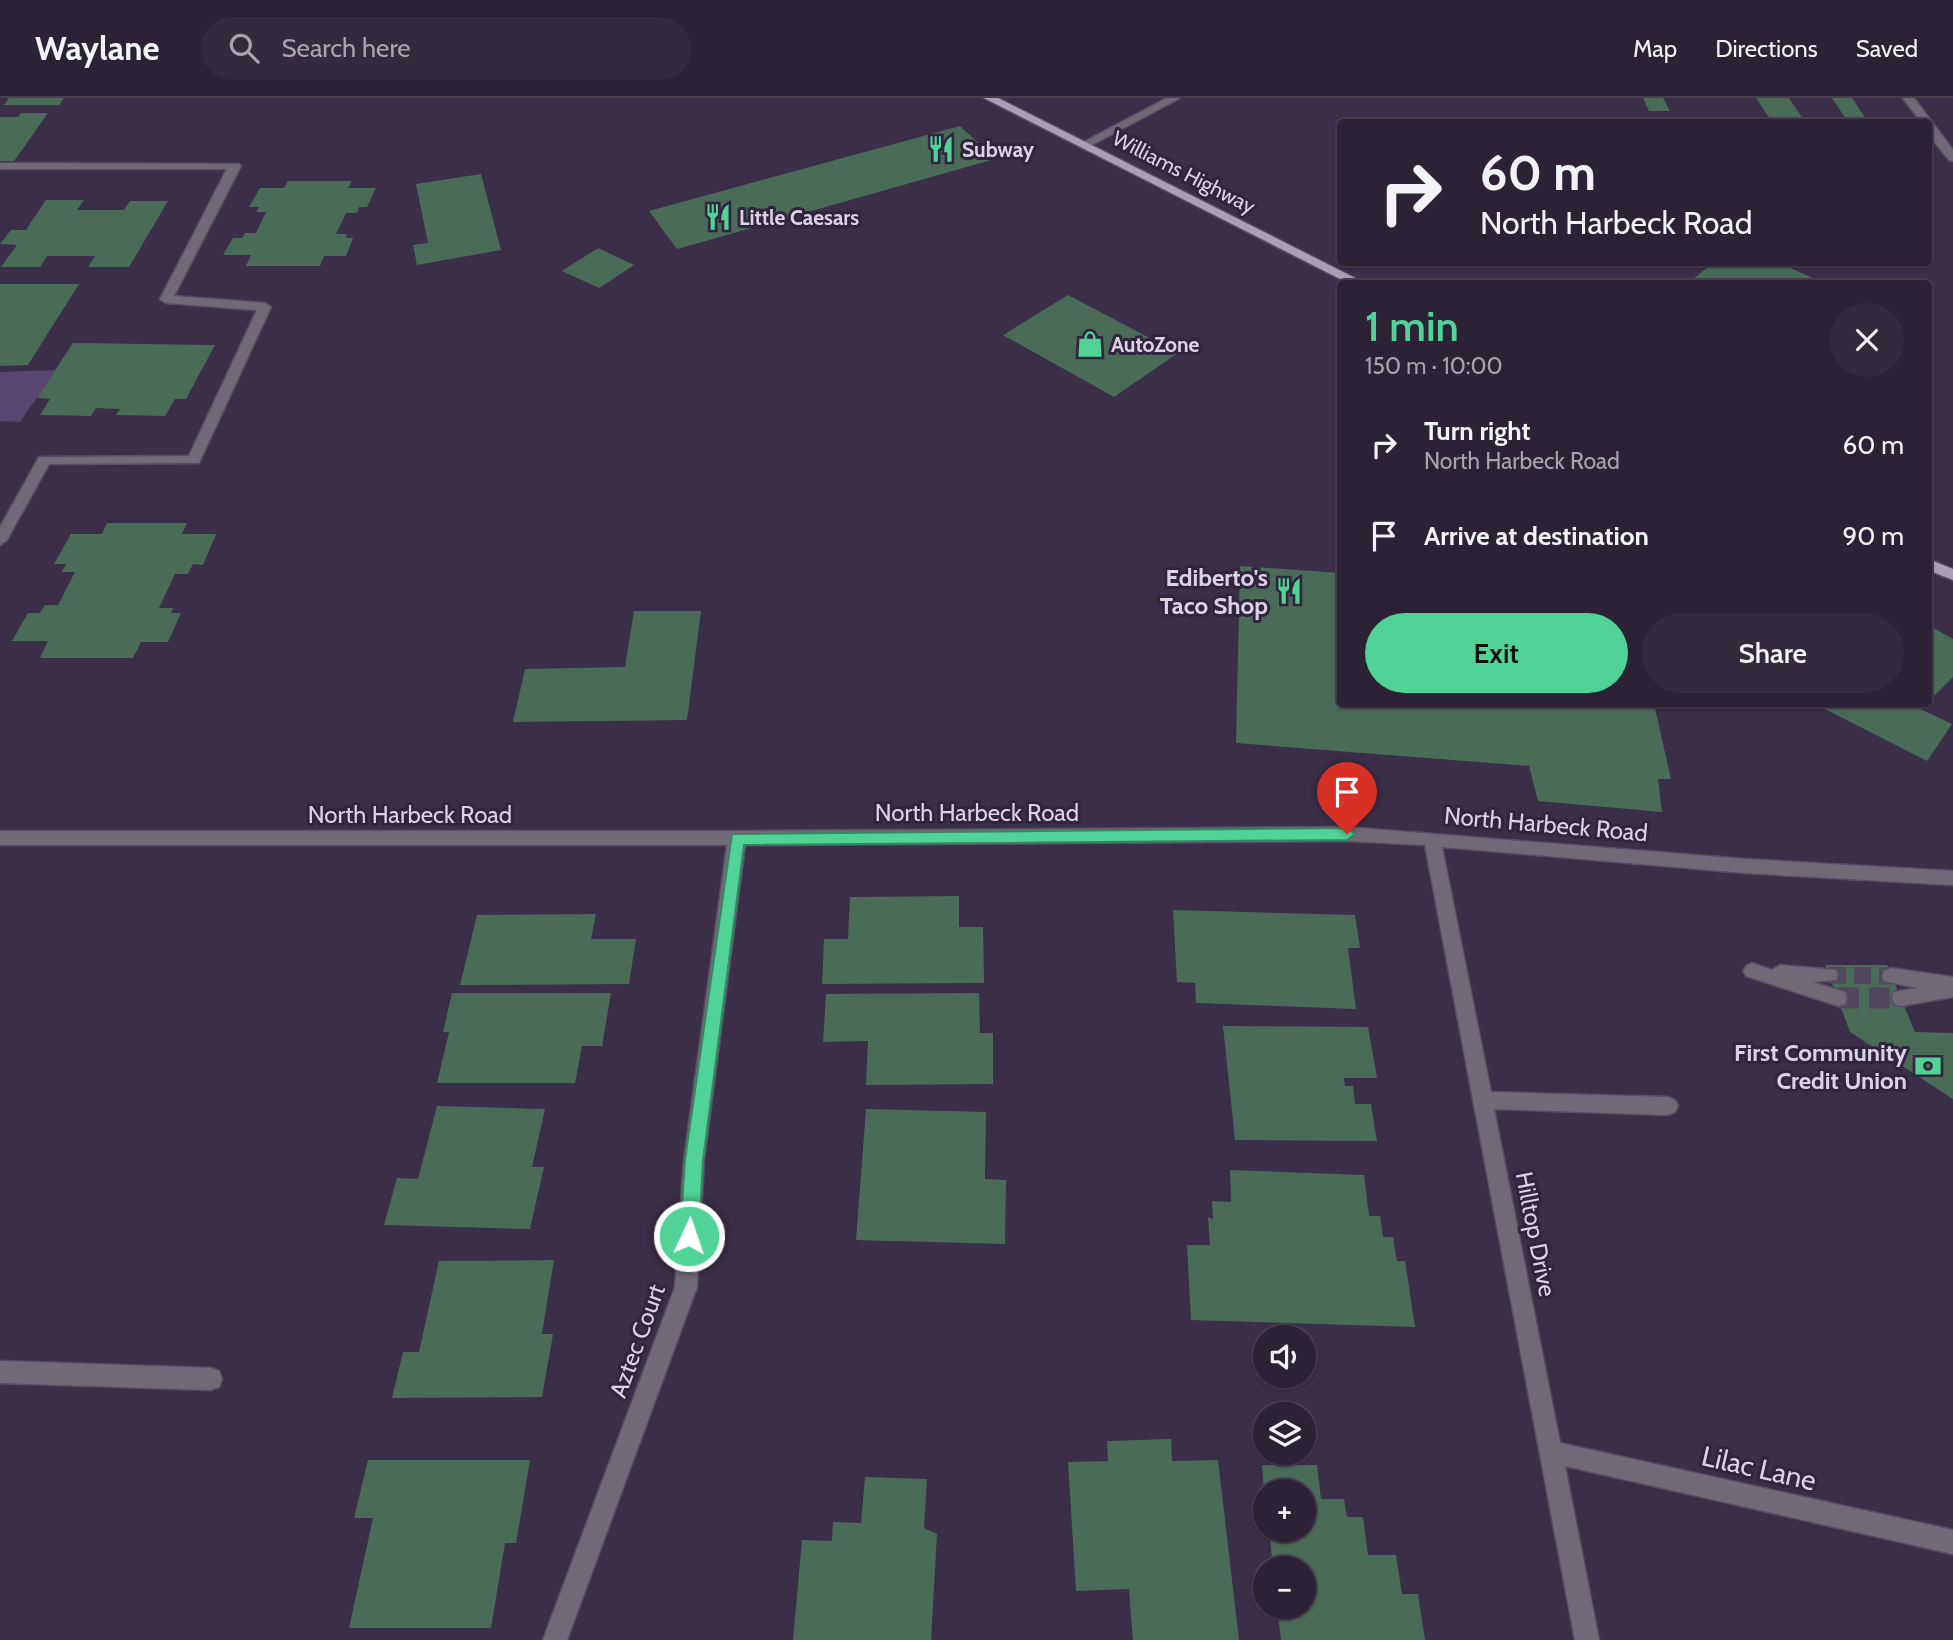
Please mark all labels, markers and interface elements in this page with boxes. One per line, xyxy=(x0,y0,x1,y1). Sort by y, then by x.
search box xyxy=(201,17,691,80)
text: Waylane xyxy=(35,28,159,68)
icon: search xyxy=(225,29,263,67)
text: Search here xyxy=(281,32,411,64)
text: Map xyxy=(1633,34,1677,63)
text: Directions xyxy=(1715,34,1818,63)
text: Saved xyxy=(1856,34,1918,63)
street label: Williams Highway xyxy=(1109,125,1260,219)
restaurant icon: Subway xyxy=(926,134,956,164)
place label: Subway xyxy=(962,137,1035,162)
text: 60 m xyxy=(1480,143,1596,202)
icon: right xyxy=(1365,147,1456,238)
restaurant icon: Little Caesars xyxy=(703,202,733,232)
text: North Harbeck Road xyxy=(1480,203,1752,242)
place label: Little Caesars xyxy=(739,205,859,230)
text: 1 min xyxy=(1365,300,1459,352)
button: close xyxy=(1830,303,1904,377)
shop icon: AutoZone xyxy=(1075,329,1105,359)
place label: AutoZone xyxy=(1111,332,1200,357)
text: 150 m · 10:00 xyxy=(1365,352,1503,380)
text: Turn right xyxy=(1424,415,1530,447)
icon: right xyxy=(1365,426,1403,464)
text: 60 m xyxy=(1842,429,1904,461)
text: North Harbeck Road xyxy=(1424,447,1620,475)
icon: arrive xyxy=(1365,517,1403,555)
text: Arrive at destination xyxy=(1424,520,1649,552)
text: 90 m xyxy=(1842,520,1904,552)
place label: Ediberto's Taco Shop xyxy=(1160,563,1268,620)
restaurant icon: Ediberto's Taco Shop xyxy=(1274,576,1304,606)
button: Exit xyxy=(1365,613,1628,693)
button: Share xyxy=(1642,613,1904,693)
pin xyxy=(1317,762,1377,834)
icon: arrive xyxy=(1328,773,1366,811)
street label: North Harbeck Road xyxy=(875,798,1079,827)
street label: North Harbeck Road xyxy=(308,800,512,829)
street label: North Harbeck Road xyxy=(1443,801,1649,847)
place label: First Community Credit Union xyxy=(1734,1038,1907,1095)
bank icon: First Community Credit Union xyxy=(1913,1051,1943,1081)
street label: Hilltop Drive xyxy=(1510,1169,1562,1299)
position arrow xyxy=(652,1199,726,1273)
street label: Aztec Court xyxy=(603,1280,671,1402)
map controls xyxy=(1253,1325,1316,1619)
button: sound xyxy=(1253,1325,1316,1388)
button: layers xyxy=(1253,1402,1316,1465)
street label: Lilac Lane xyxy=(1698,1438,1820,1498)
button: + xyxy=(1253,1479,1316,1542)
button: − xyxy=(1253,1556,1316,1619)

